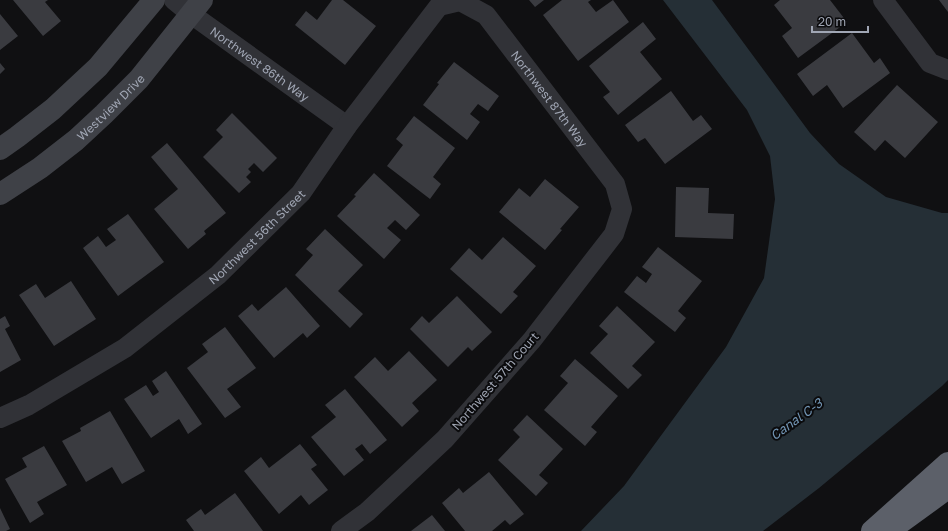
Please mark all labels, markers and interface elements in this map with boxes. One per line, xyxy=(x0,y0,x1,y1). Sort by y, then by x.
scale bar xyxy=(812,8,868,34)
text: 20 m xyxy=(818,14,846,29)
street label: Northwest 86th Way xyxy=(208,23,313,104)
street label: Northwest 87th Way xyxy=(508,47,591,150)
street label: Westview Drive xyxy=(73,71,148,143)
street label: Northwest 56th Street xyxy=(205,186,308,287)
street label: Northwest 57th Court xyxy=(448,329,542,433)
water label: Canal C-3 xyxy=(767,394,826,443)

